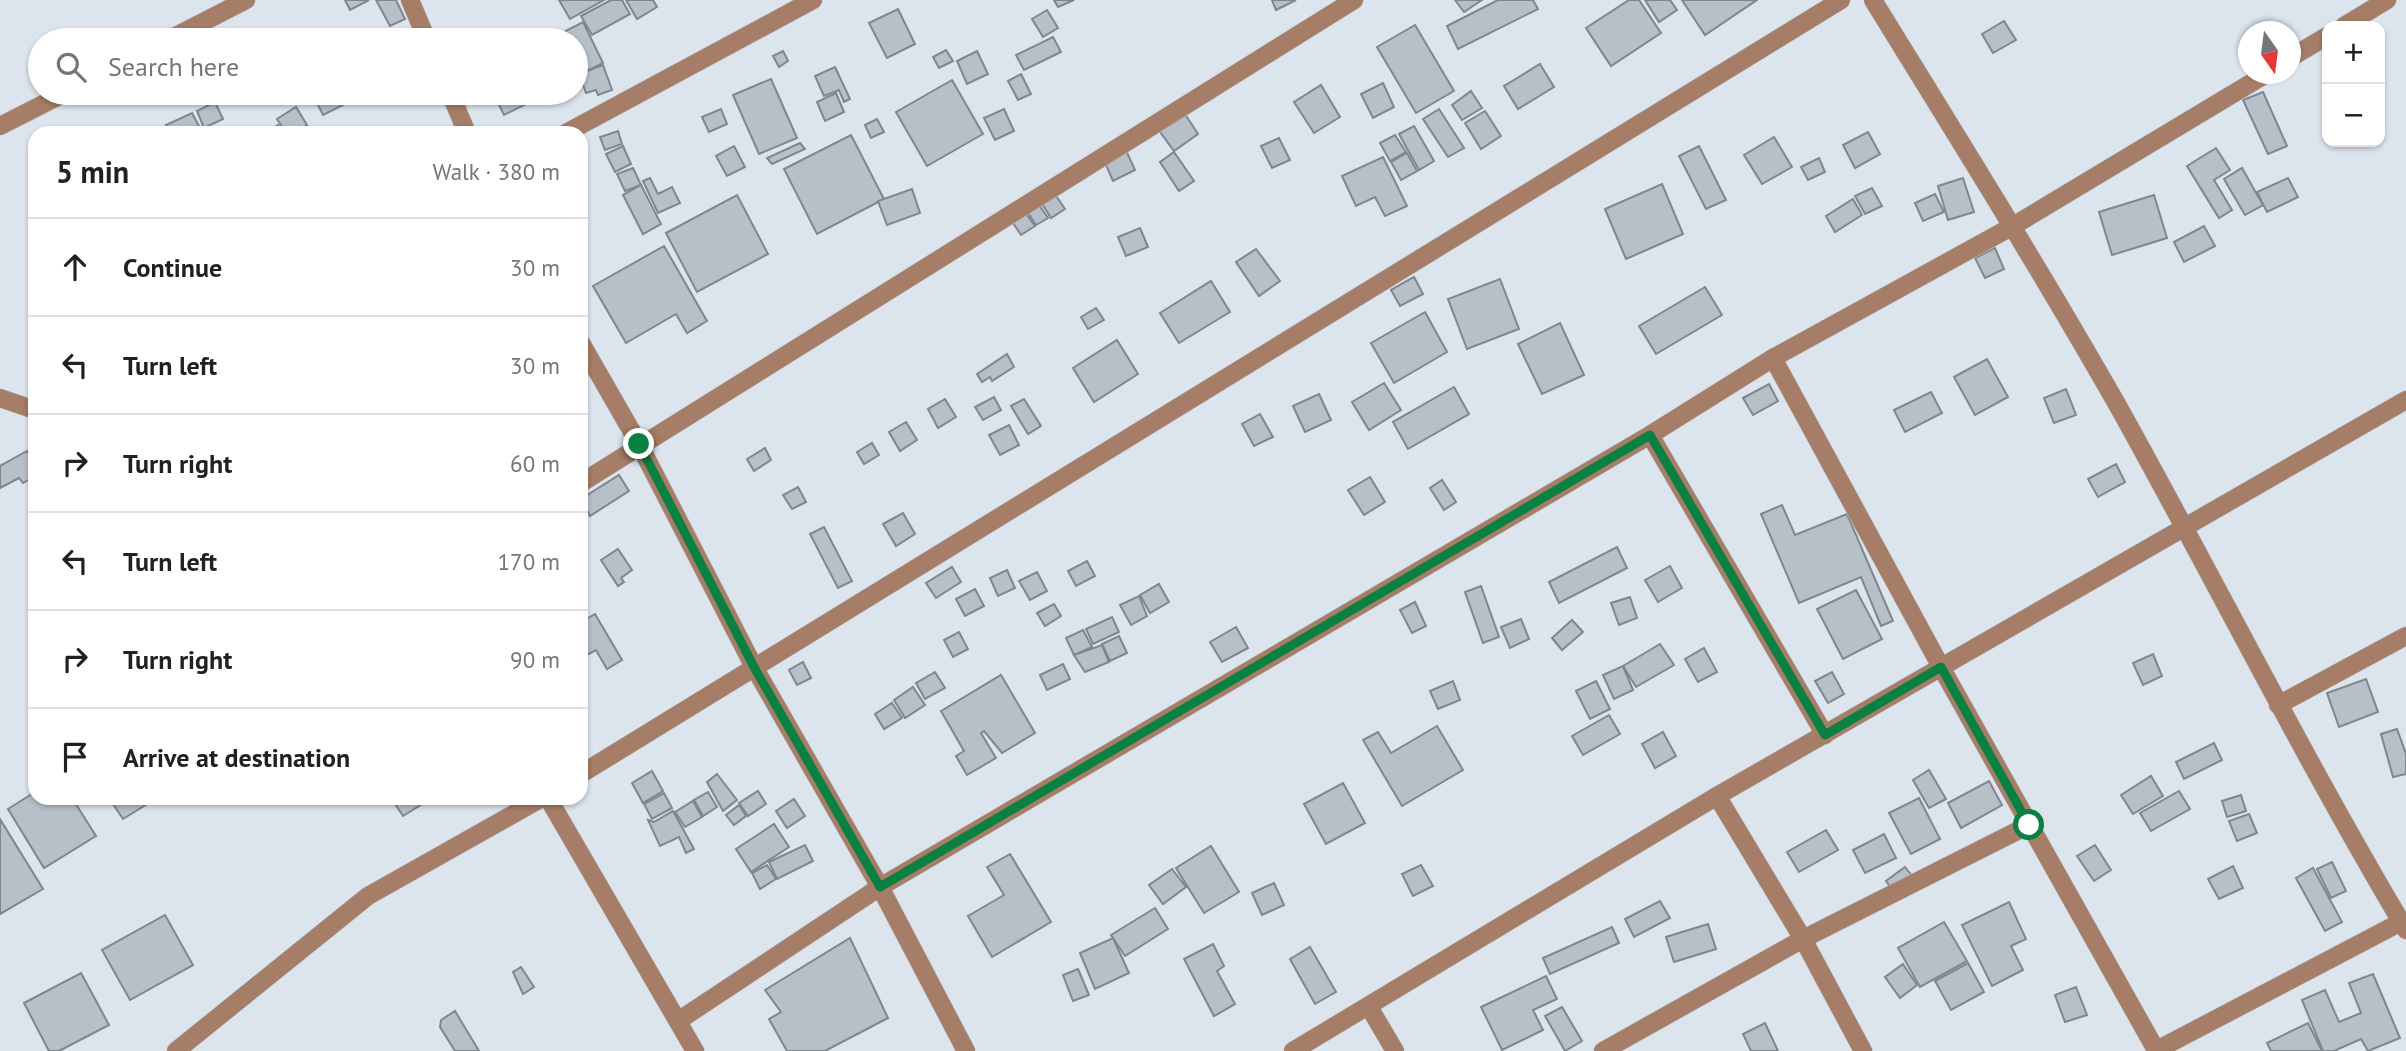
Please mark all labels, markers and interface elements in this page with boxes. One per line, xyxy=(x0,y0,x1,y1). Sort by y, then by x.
north arrow xyxy=(2238,21,2301,84)
map controls xyxy=(2322,21,2385,147)
button: + xyxy=(2322,21,2385,84)
search box xyxy=(28,28,588,105)
icon: search xyxy=(52,48,90,86)
text: Search here xyxy=(108,50,239,83)
button: − xyxy=(2322,84,2385,147)
text: 5 min xyxy=(56,152,129,191)
text: Walk · 380 m xyxy=(433,157,560,186)
icon: ahead xyxy=(56,248,94,286)
text: Continue xyxy=(123,251,222,284)
text: 30 m xyxy=(510,253,560,282)
icon: left xyxy=(56,346,94,384)
text: Turn left xyxy=(123,349,217,382)
text: 30 m xyxy=(510,351,560,380)
route end xyxy=(623,428,654,459)
icon: right xyxy=(56,444,94,482)
text: Turn right xyxy=(123,447,232,480)
text: 60 m xyxy=(510,449,560,478)
icon: left xyxy=(56,542,94,580)
text: Turn left xyxy=(123,545,217,578)
text: 170 m xyxy=(498,547,560,576)
icon: right xyxy=(56,640,94,678)
text: Turn right xyxy=(123,643,232,676)
text: 90 m xyxy=(510,645,560,674)
icon: arrive xyxy=(56,738,94,776)
text: Arrive at destination xyxy=(123,741,350,774)
route start xyxy=(2013,809,2044,840)

